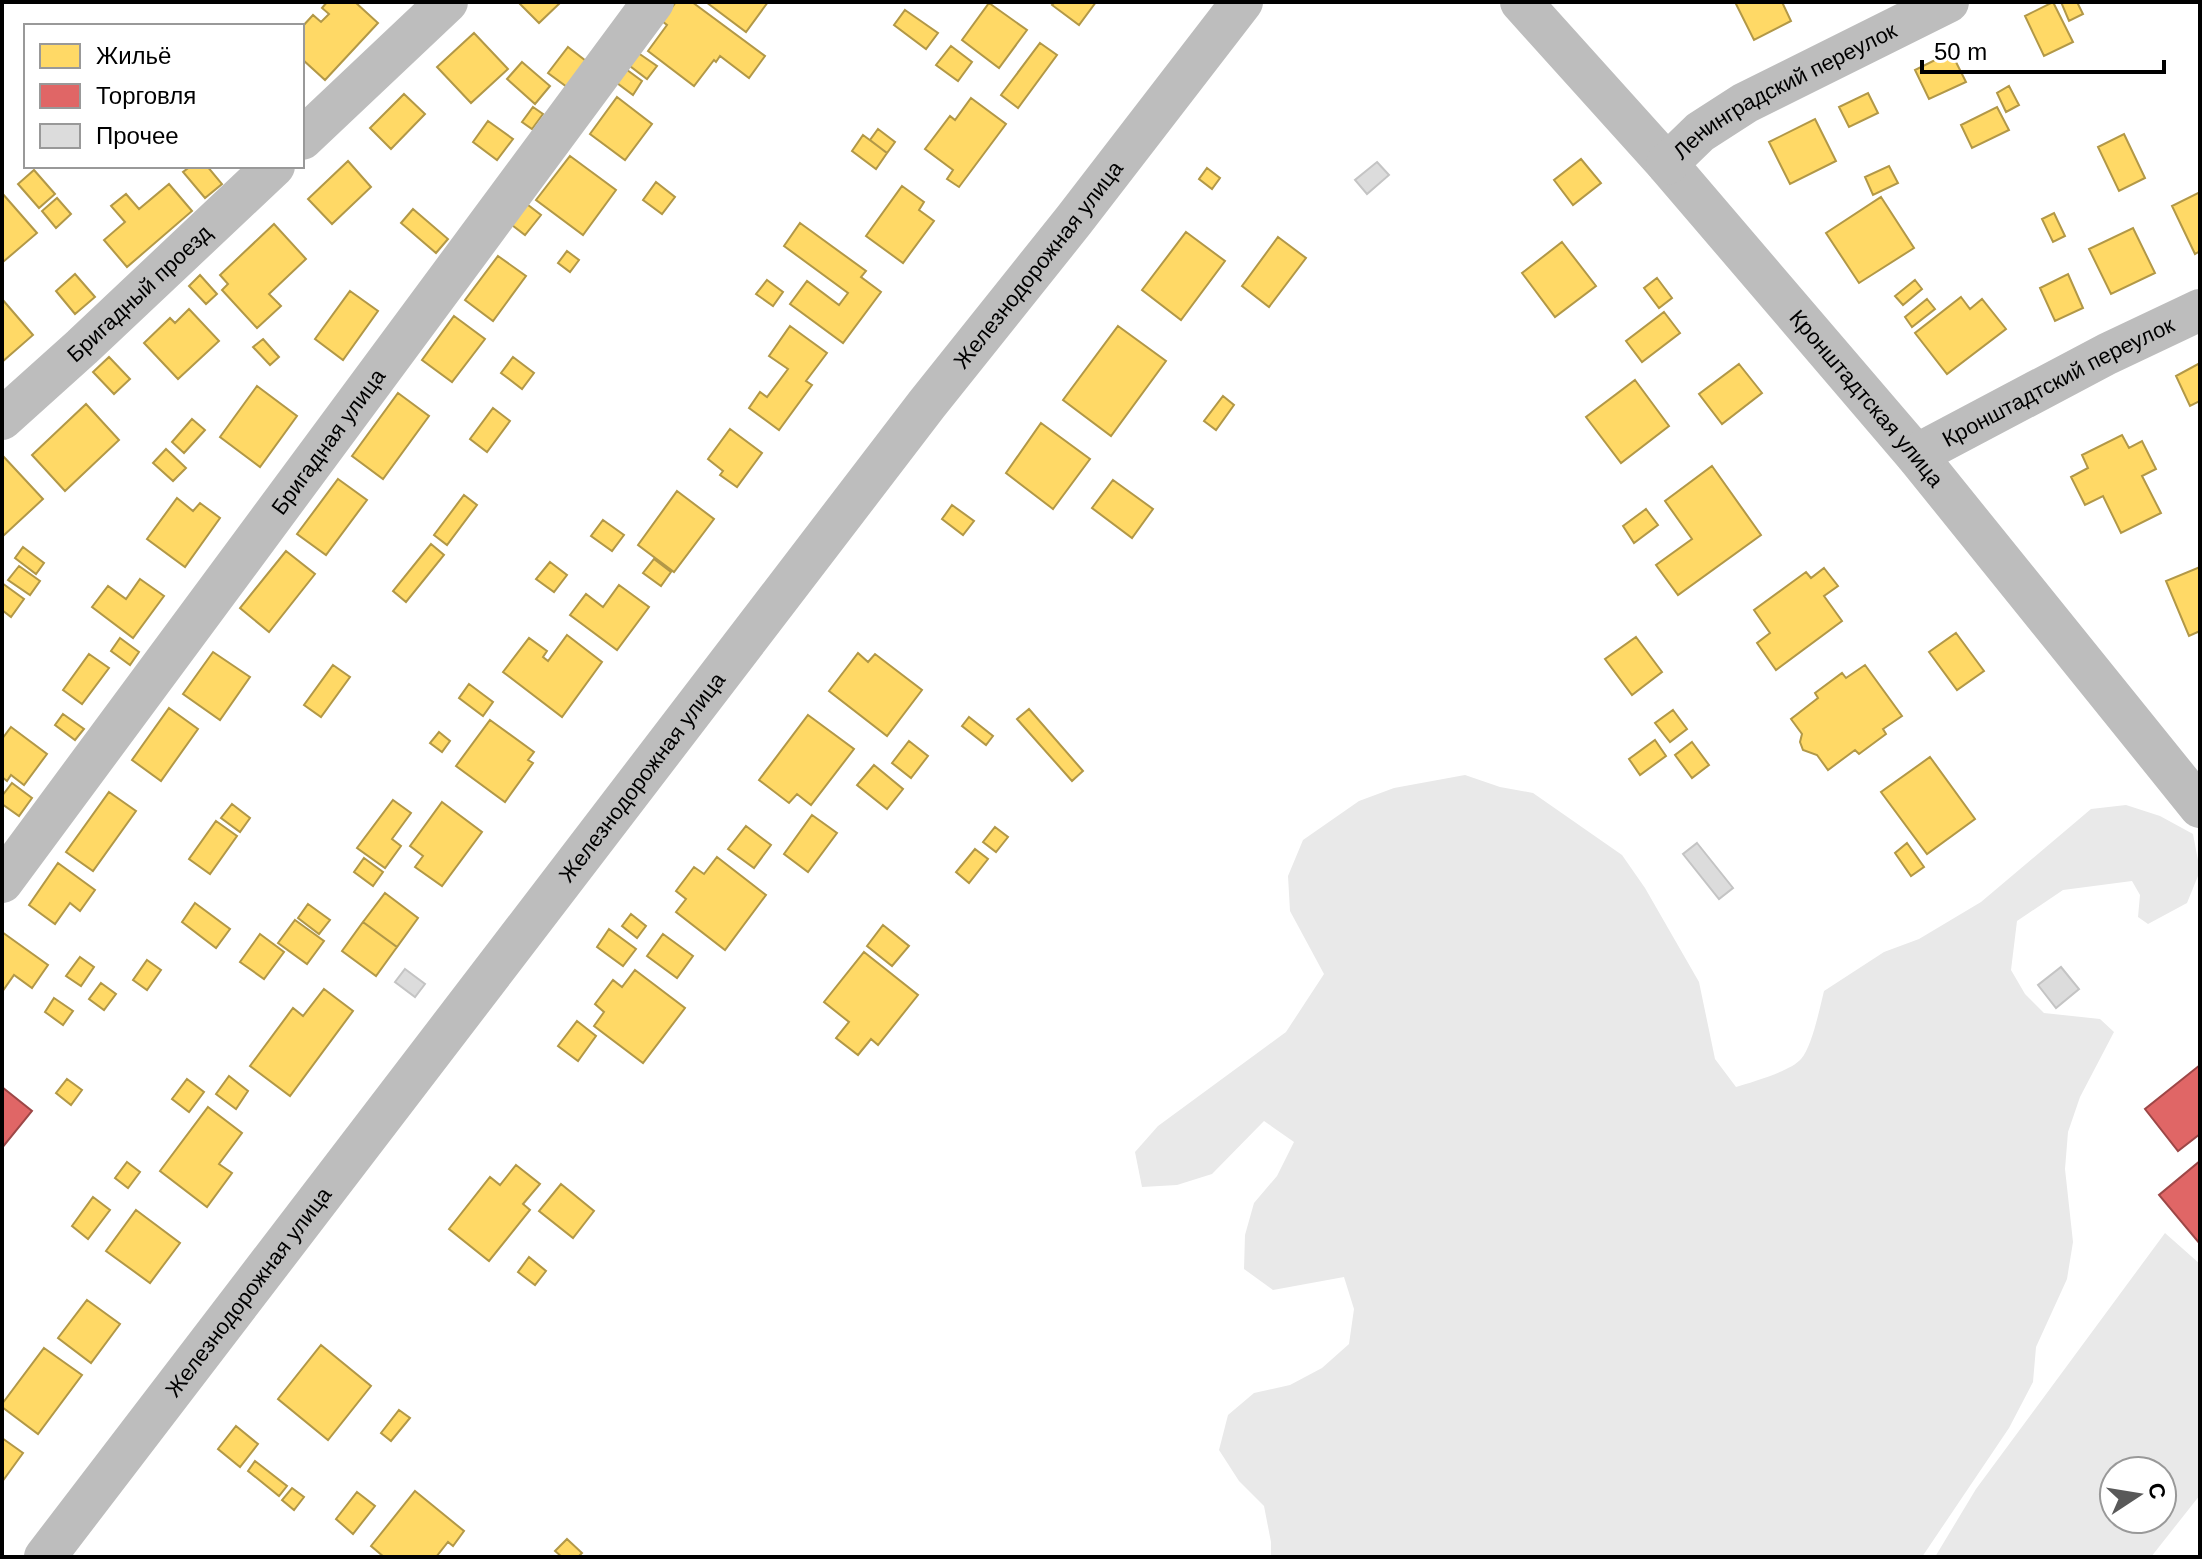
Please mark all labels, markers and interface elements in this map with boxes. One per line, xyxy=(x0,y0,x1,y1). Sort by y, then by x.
street label: Ленинградский переулок xyxy=(1668,17,1901,164)
legend xyxy=(24,24,304,168)
scale bar xyxy=(1922,24,2164,74)
text: 50 m xyxy=(1934,38,1987,65)
text: Жильё xyxy=(96,42,171,69)
text: Торговля xyxy=(96,82,196,109)
text: Прочее xyxy=(96,122,179,149)
street label: Железнодорожная улица xyxy=(949,155,1128,373)
street label: Бригадный проезд xyxy=(62,220,217,367)
street label: Кронштадтская улица xyxy=(1785,305,1949,492)
street label: Кронштадтский переулок xyxy=(1938,312,2178,452)
street label: Бригадная улица xyxy=(266,364,391,519)
street label: Железнодорожная улица xyxy=(554,667,731,887)
street label: Железнодорожная улица xyxy=(160,1182,337,1402)
north arrow xyxy=(2098,1455,2178,1535)
text: С xyxy=(2143,1481,2171,1501)

